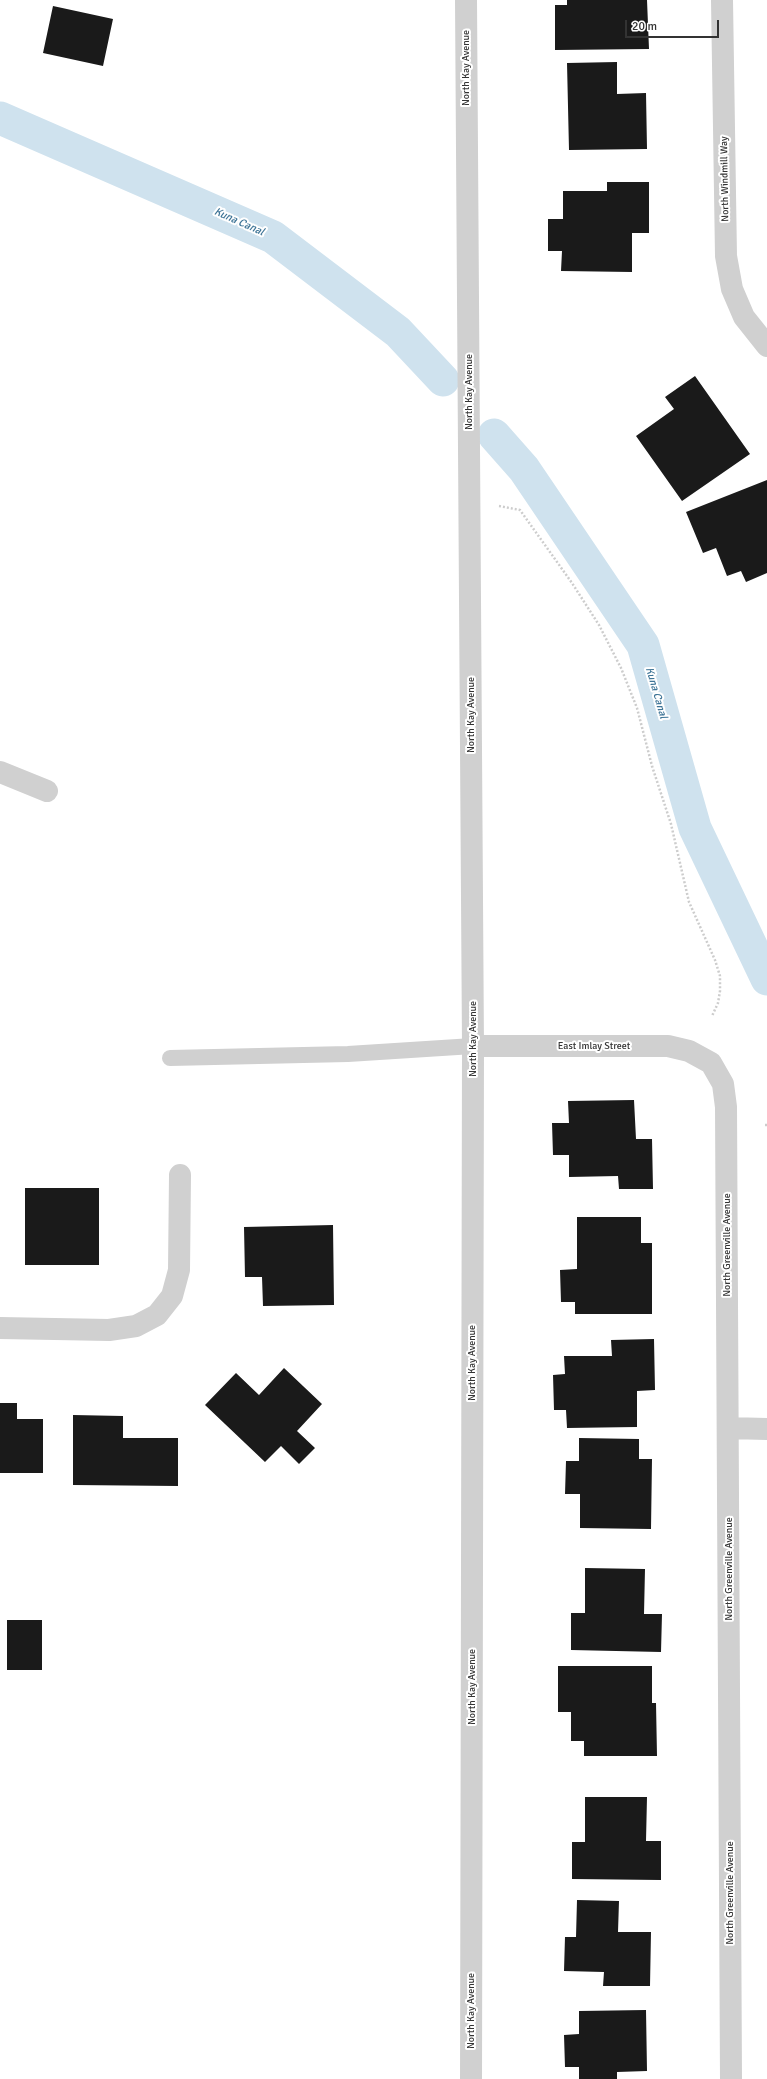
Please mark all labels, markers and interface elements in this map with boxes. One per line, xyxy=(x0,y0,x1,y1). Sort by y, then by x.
scale bar xyxy=(627,12,721,38)
text: 20 m xyxy=(632,19,657,34)
street label: North Kay Avenue xyxy=(460,30,472,106)
street label: North Windmill Way xyxy=(718,136,732,222)
water label: Kuna Canal xyxy=(212,205,266,239)
street label: North Kay Avenue xyxy=(463,354,475,430)
water label: Kuna Canal xyxy=(642,666,670,720)
street label: North Kay Avenue xyxy=(465,677,477,753)
street label: North Kay Avenue xyxy=(467,1001,479,1077)
street label: East Imlay Street xyxy=(558,1040,630,1052)
street label: North Greenville Avenue xyxy=(721,1193,733,1297)
street label: North Kay Avenue xyxy=(466,1325,478,1401)
street label: North Greenville Avenue xyxy=(723,1517,735,1621)
street label: North Kay Avenue xyxy=(466,1649,478,1725)
street label: North Greenville Avenue xyxy=(724,1841,736,1945)
street label: North Kay Avenue xyxy=(465,1973,477,2049)

